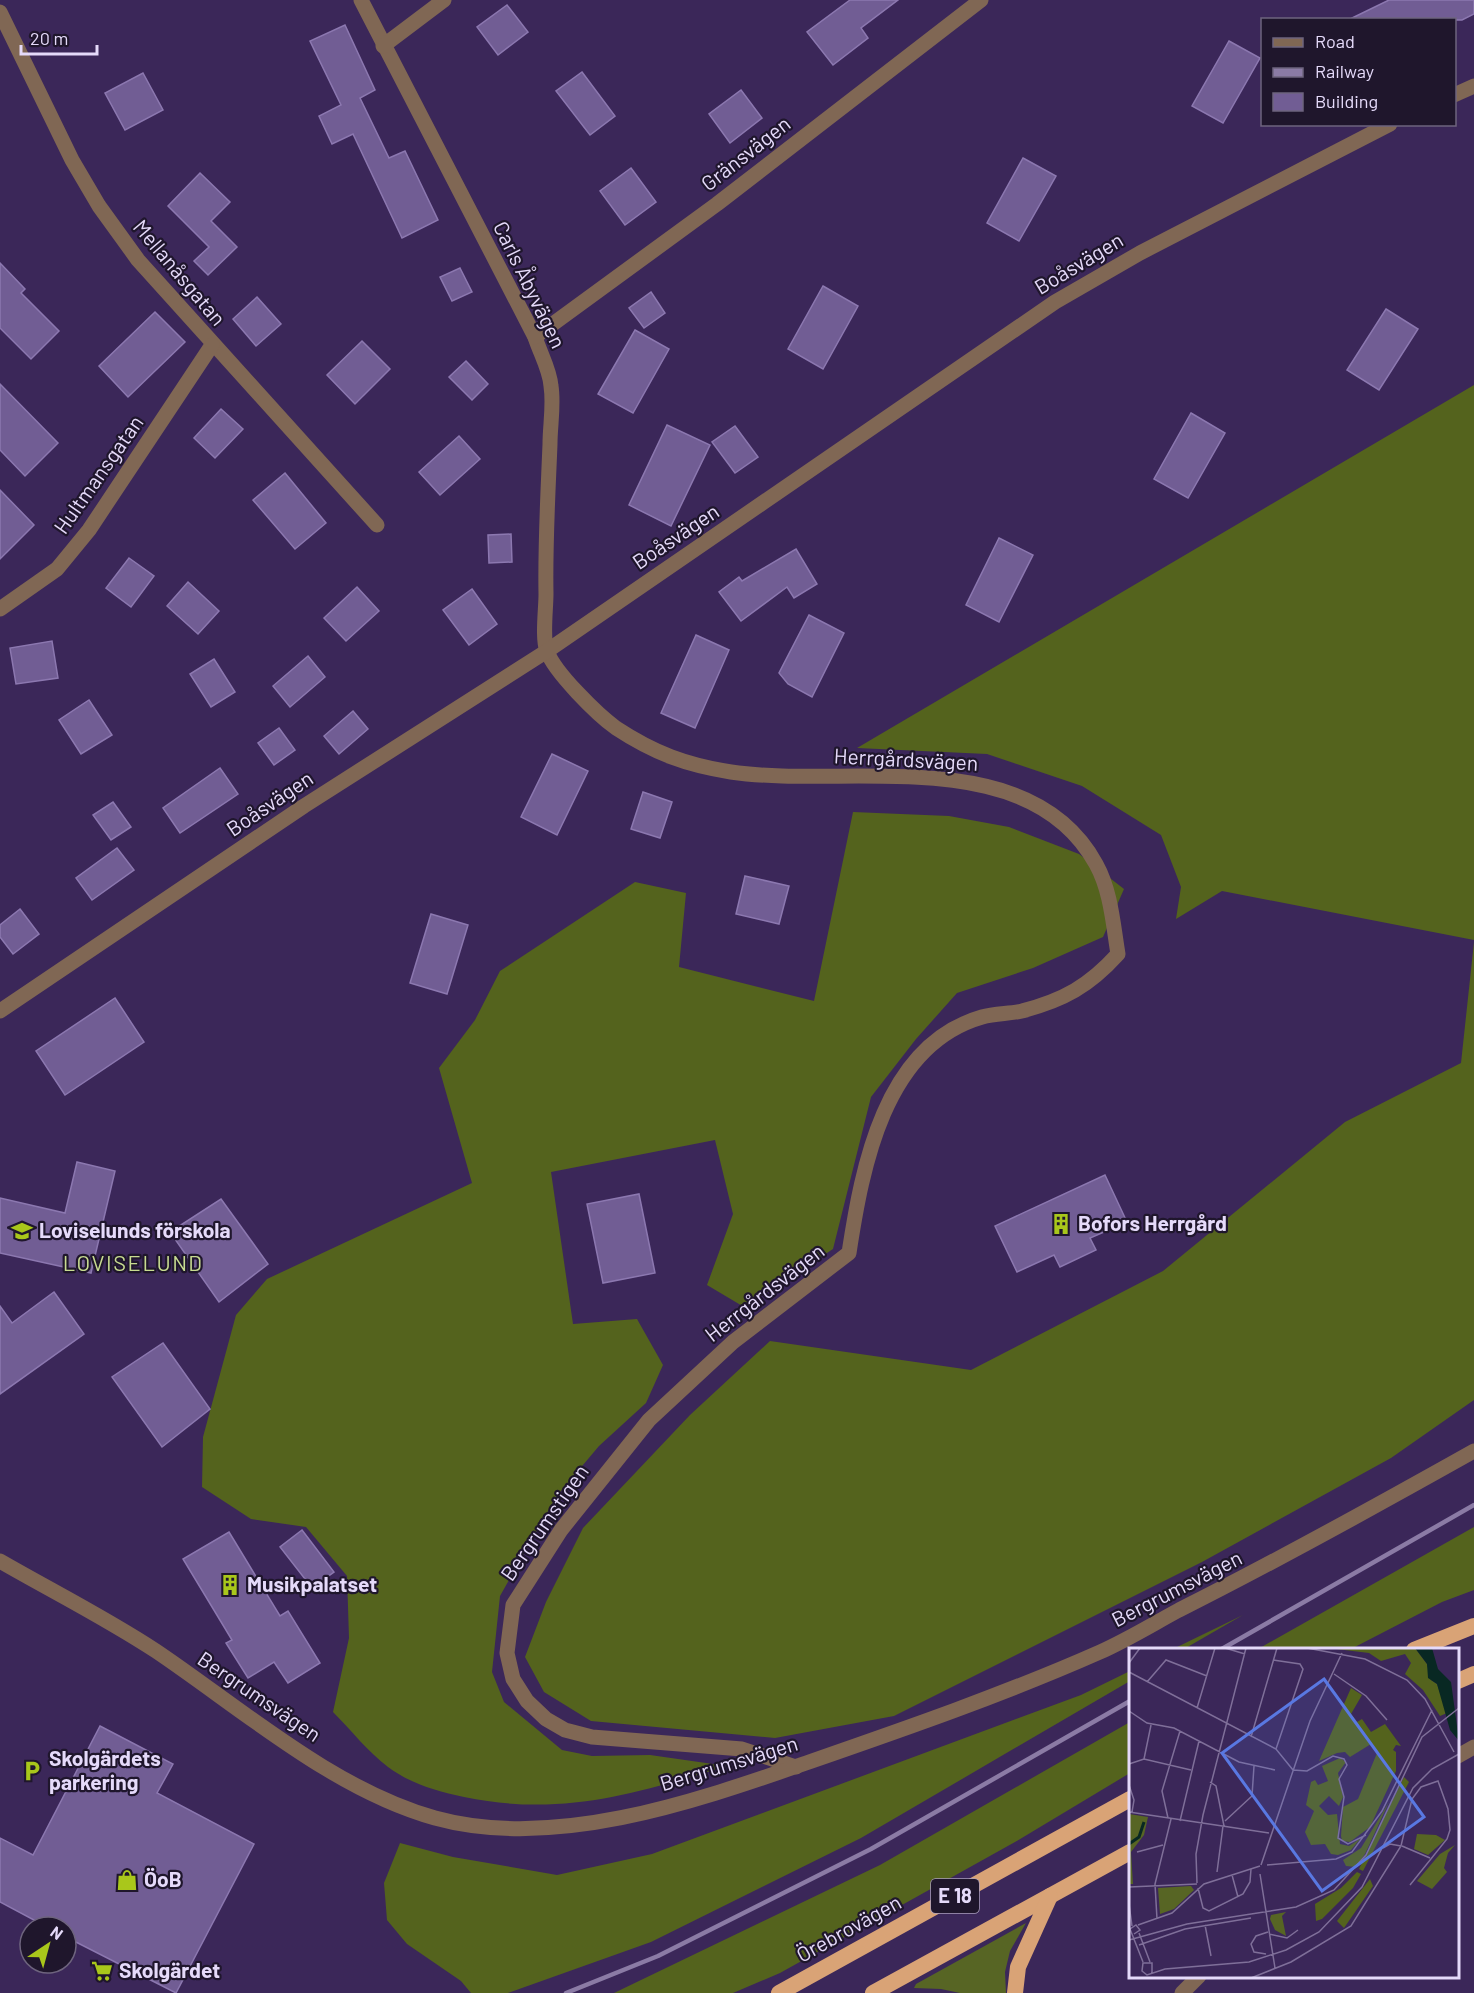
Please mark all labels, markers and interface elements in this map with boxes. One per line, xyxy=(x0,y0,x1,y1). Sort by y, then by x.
scale bar xyxy=(21,18,98,56)
legend xyxy=(1261,18,1456,126)
text: 20 m xyxy=(30,27,68,49)
text: Road xyxy=(1315,30,1355,52)
text: Railway xyxy=(1315,60,1374,82)
text: Building xyxy=(1315,90,1378,112)
street label: Gränsvägen xyxy=(696,110,795,195)
street label: Mellanåsgatan xyxy=(129,214,232,330)
street label: Carls Åbyvägen xyxy=(489,217,572,352)
street label: Boåsvägen xyxy=(1029,227,1127,299)
street label: Hultmansgatan xyxy=(48,410,148,538)
street label: Boåsvägen xyxy=(627,498,723,574)
street label: Herrgårdsvägen xyxy=(833,742,979,775)
street label: Boåsvägen xyxy=(221,765,317,841)
place label: Bofors Herrgård xyxy=(1078,1210,1227,1235)
building icon: Bofors Herrgård xyxy=(1049,1212,1073,1236)
place label: Loviselunds förskola xyxy=(39,1217,231,1242)
school or university icon: Loviselunds förskola xyxy=(10,1219,34,1243)
street label: Herrgårdsvägen xyxy=(699,1237,829,1346)
district label: LOVISELUND xyxy=(63,1249,203,1275)
street label: Bergrumstigen xyxy=(495,1459,593,1585)
street label: Bergrumsvägen xyxy=(1107,1544,1246,1631)
place label: Musikpalatset xyxy=(247,1571,377,1596)
building icon: Musikpalatset xyxy=(218,1573,242,1597)
street label: Bergrumsvägen xyxy=(194,1645,326,1746)
inset map xyxy=(1129,1648,1459,1978)
street label: Bergrumsvägen xyxy=(657,1730,801,1795)
place label: Skolgärdets parkering xyxy=(49,1745,161,1794)
parking icon: Skolgärdets parkering xyxy=(20,1759,44,1783)
place label: ÖoB xyxy=(144,1866,182,1891)
shop icon: ÖoB xyxy=(115,1868,139,1892)
road number: E 18 xyxy=(931,1879,979,1913)
street label: Örebrovägen xyxy=(791,1889,905,1967)
north arrow xyxy=(18,1915,78,1975)
text: N xyxy=(47,1922,67,1943)
place label: Skolgärdet xyxy=(119,1957,220,1982)
supermarket icon: Skolgärdet xyxy=(90,1959,114,1983)

